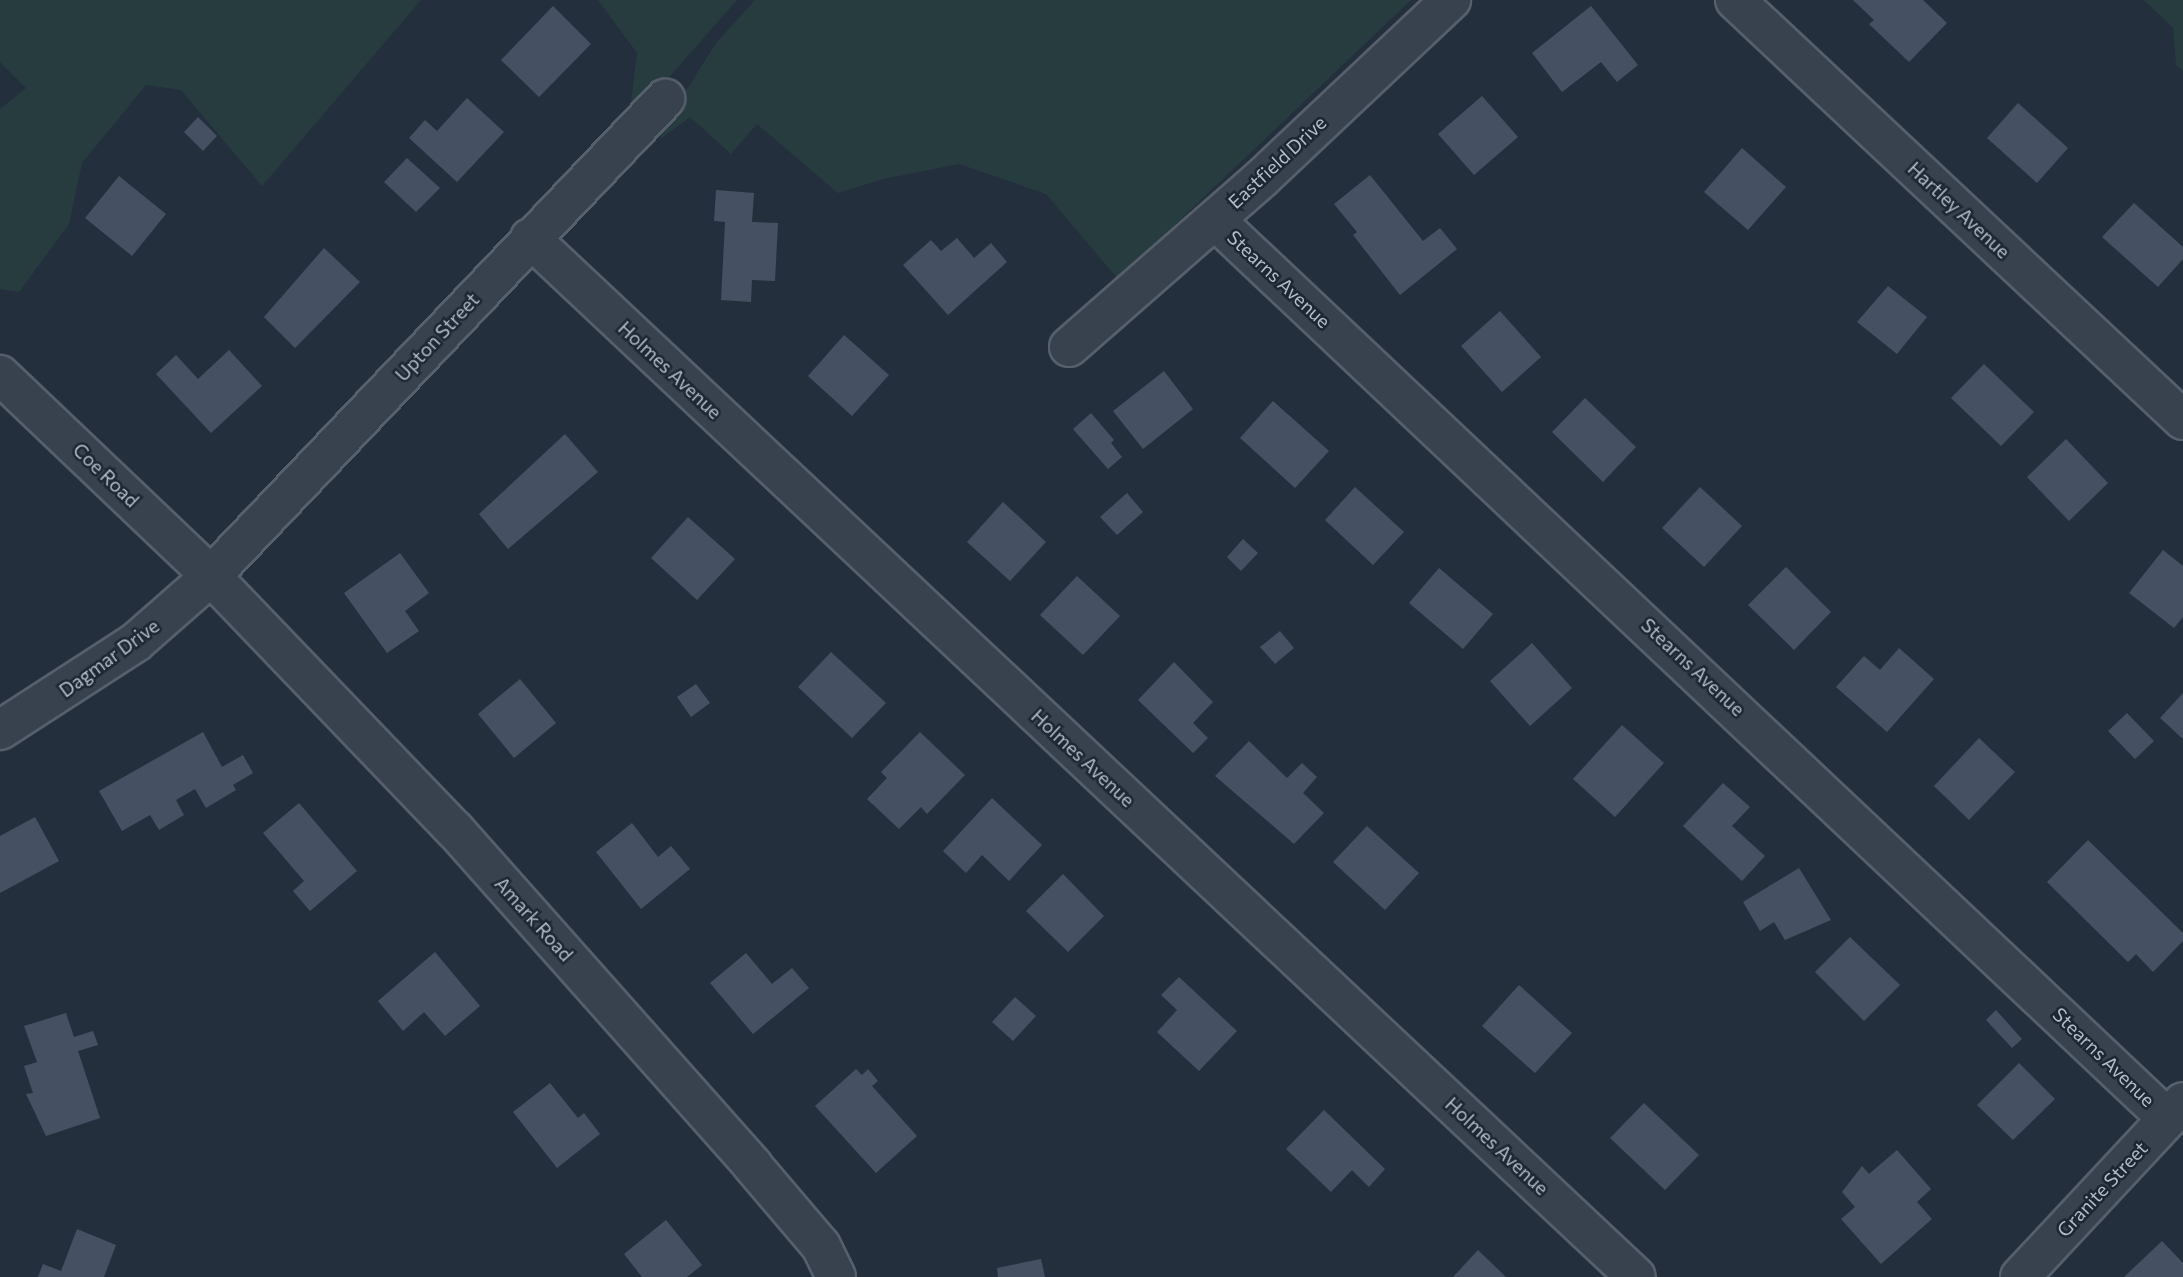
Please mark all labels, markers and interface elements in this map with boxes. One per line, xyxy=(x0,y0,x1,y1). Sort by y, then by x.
street label: Eastfield Drive xyxy=(1223,111,1331,213)
street label: Hartley Avenue xyxy=(1903,157,2015,263)
street label: Stearns Avenue xyxy=(1223,225,1335,333)
street label: Upton Street xyxy=(390,288,484,386)
street label: Holmes Avenue xyxy=(614,316,726,424)
street label: Coe Road xyxy=(68,438,144,512)
street label: Stearns Avenue xyxy=(1637,613,1749,721)
street label: Dagmar Drive xyxy=(55,614,163,702)
street label: Holmes Avenue xyxy=(1027,704,1139,812)
street label: Amark Road xyxy=(490,872,578,966)
street label: Stearns Avenue xyxy=(2048,1003,2160,1111)
street label: Holmes Avenue xyxy=(1441,1092,1553,1200)
street label: Granite Street xyxy=(2052,1137,2152,1241)

